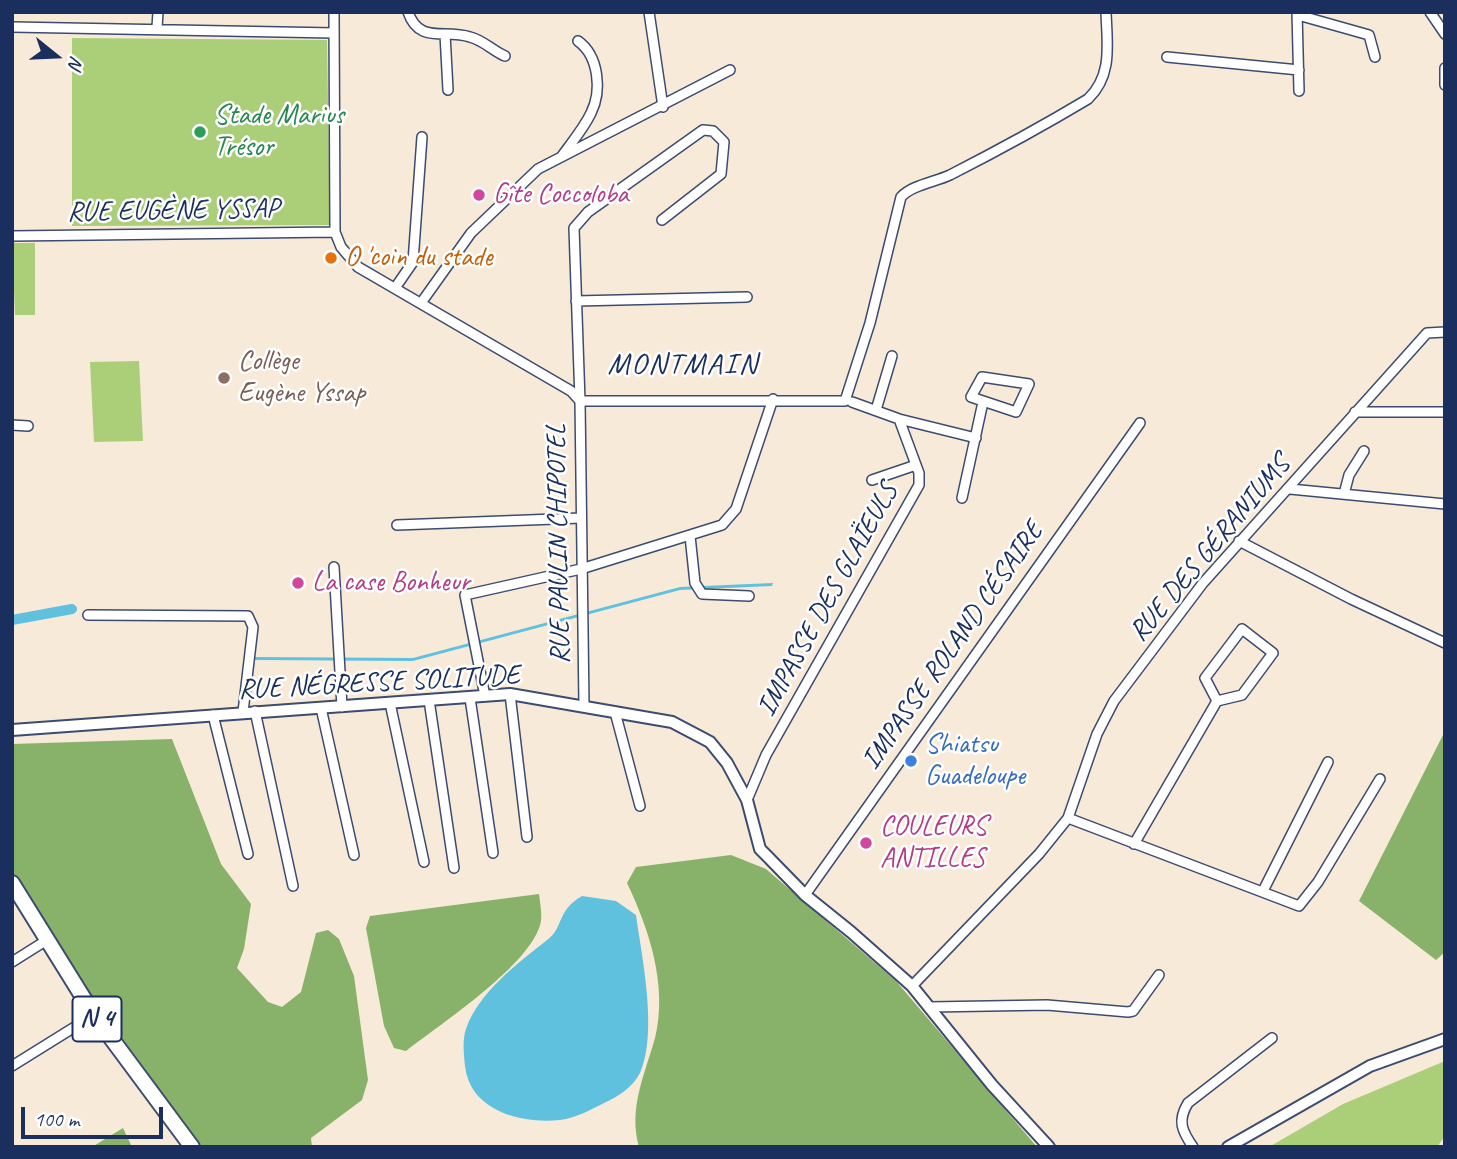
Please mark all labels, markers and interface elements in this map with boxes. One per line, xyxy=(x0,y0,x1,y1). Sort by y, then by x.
north arrow xyxy=(21,21,91,91)
text: N xyxy=(63,53,89,72)
place label: Stade Marius Trésor xyxy=(214,99,344,165)
marker: Stade Marius Trésor xyxy=(192,124,208,140)
place label: Gîte Coccoloba xyxy=(493,178,629,212)
marker: Gîte Coccoloba xyxy=(471,187,487,203)
street label: RUE EUGÈNE YSSAP xyxy=(67,192,279,230)
place label: O 'coin du stade xyxy=(345,241,492,275)
marker: O 'coin du stade xyxy=(323,250,339,266)
place label: Collège Eugène Yssap xyxy=(238,345,365,411)
district label: MONTMAIN xyxy=(610,347,756,383)
marker: Collège Eugène Yssap xyxy=(216,370,232,386)
street label: RUE PAULIN CHIPOTEL xyxy=(540,424,578,664)
street label: RUE DES GÉRANIUMS xyxy=(1123,449,1297,649)
street label: IMPASSE DES GLAÏEULS xyxy=(750,478,906,722)
street label: IMPASSE ROLAND CÉSAIRE xyxy=(855,516,1051,776)
place label: La case Bonheur xyxy=(312,566,470,600)
marker: La case Bonheur xyxy=(290,575,306,591)
street label: RUE NÉGRESSE SOLITUDE xyxy=(238,659,520,707)
place label: Shiatsu Guadeloupe xyxy=(925,728,1025,794)
marker: Shiatsu Guadeloupe xyxy=(903,753,919,769)
place label: COULEURS ANTILLES xyxy=(880,810,987,876)
marker: COULEURS ANTILLES xyxy=(858,835,874,851)
road number: N 4 xyxy=(72,996,122,1042)
scale bar xyxy=(24,1092,166,1136)
text: 100 m xyxy=(34,1106,79,1132)

